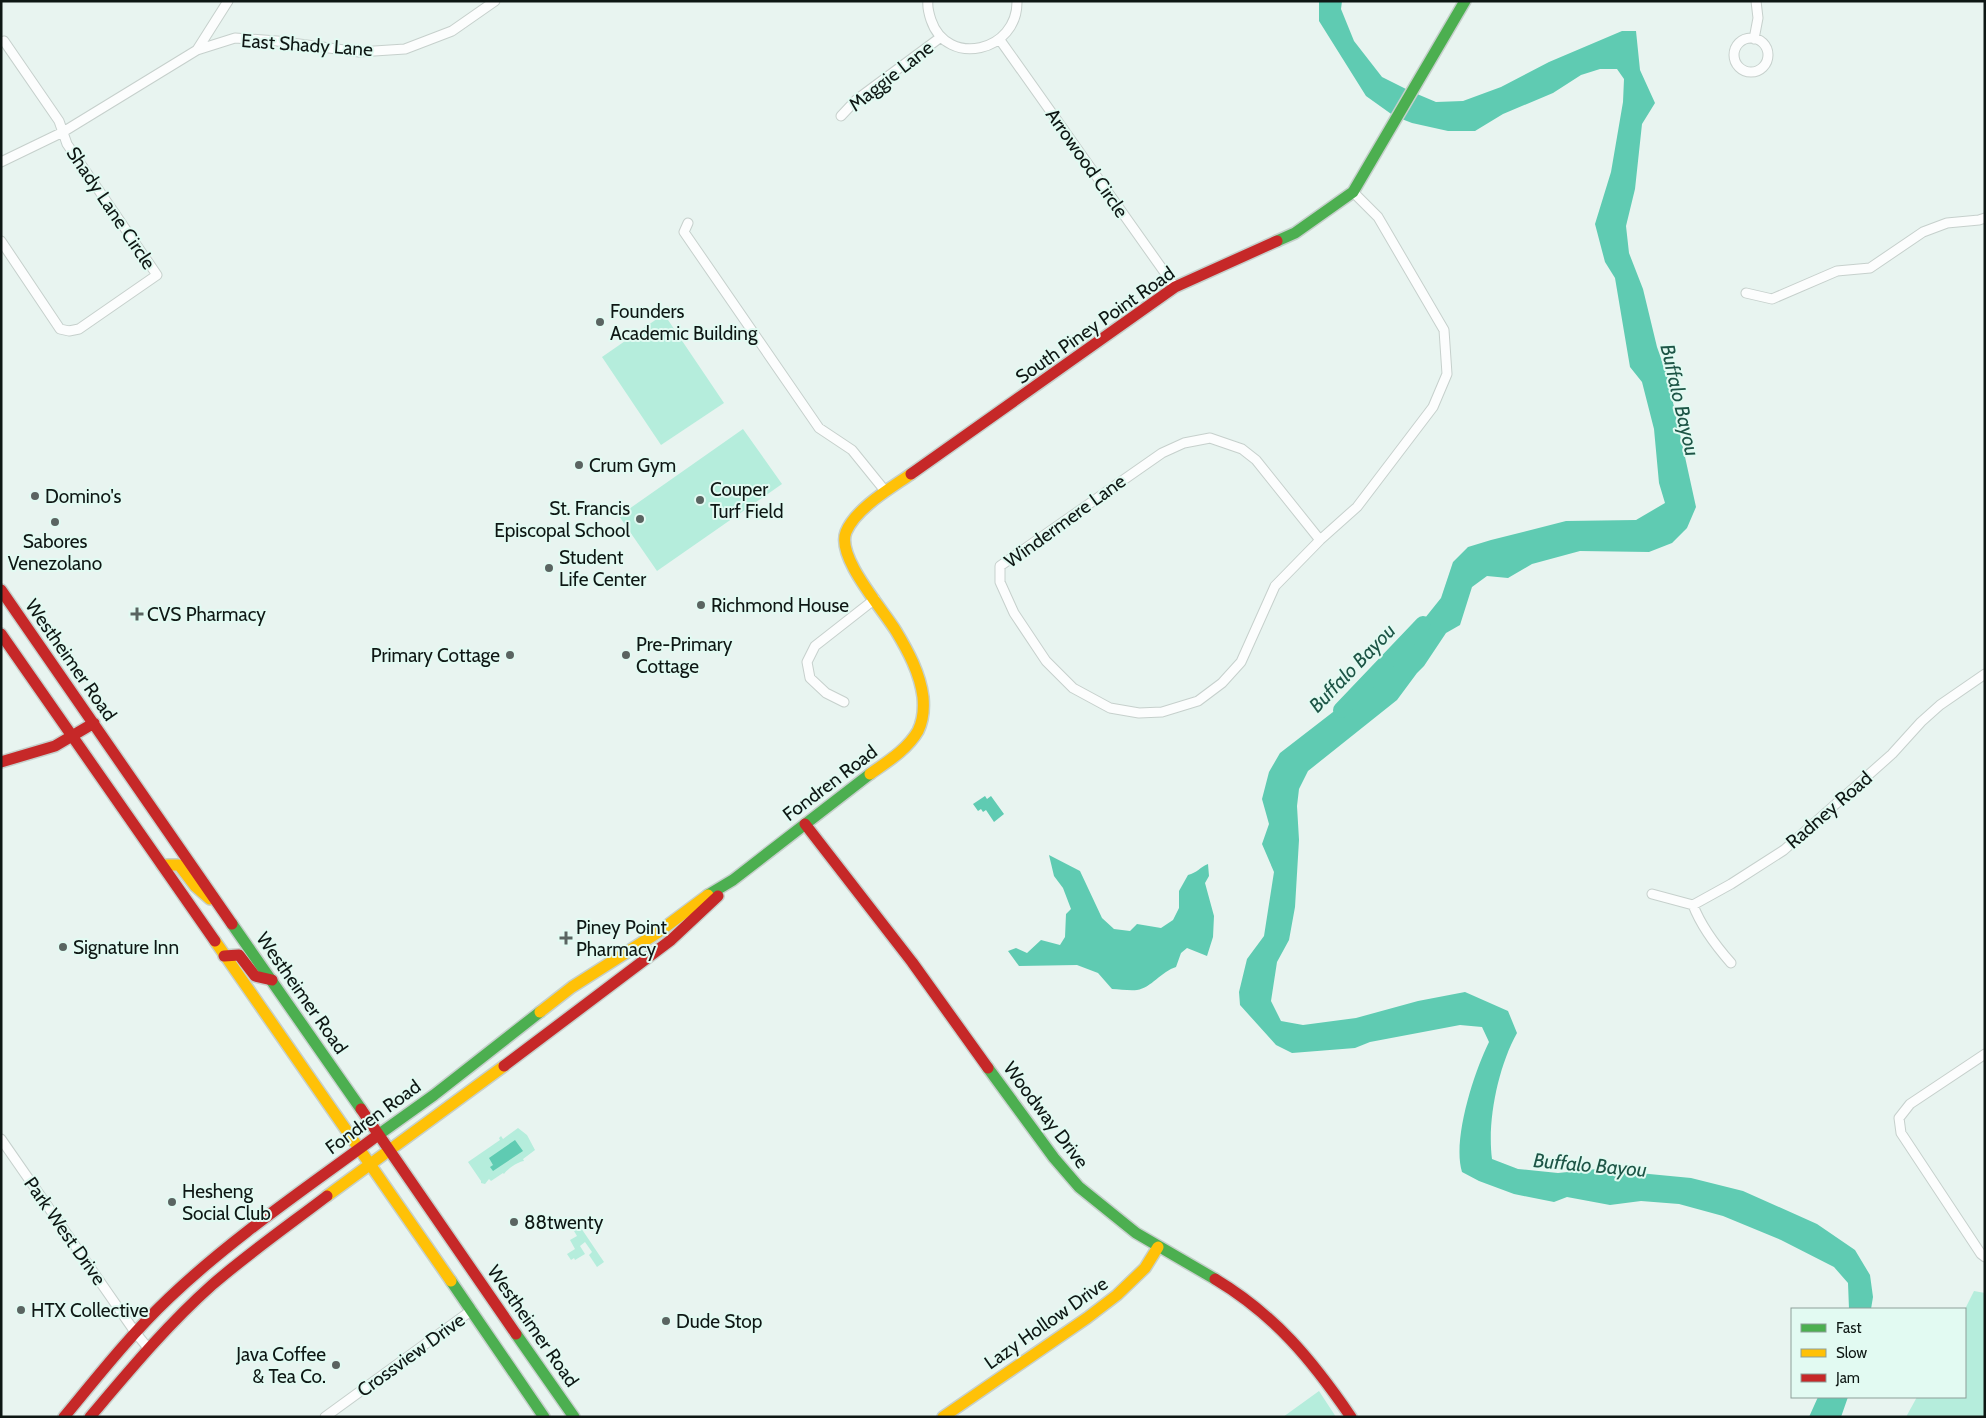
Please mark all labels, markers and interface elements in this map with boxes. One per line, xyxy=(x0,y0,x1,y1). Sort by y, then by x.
street label: East Shady Lane xyxy=(240,29,374,61)
street label: Maggie Lane xyxy=(844,36,938,116)
street label: Arrowood Circle xyxy=(1041,104,1133,222)
street label: Shady Lane Circle xyxy=(62,142,161,274)
street label: South Piney Point Road xyxy=(1011,261,1179,389)
place label: Founders Academic Building xyxy=(610,300,758,345)
marker: Founders Academic Building xyxy=(594,316,606,328)
water label: Buffalo Bayou xyxy=(1655,342,1705,458)
place label: Crum Gym xyxy=(589,454,676,477)
marker: Crum Gym xyxy=(573,459,585,471)
street label: Windermere Lane xyxy=(1000,469,1130,573)
place label: Couper Turf Field xyxy=(710,478,784,523)
place label: Domino's xyxy=(45,485,122,508)
marker: Domino's xyxy=(29,490,41,502)
marker: Couper Turf Field xyxy=(694,494,706,506)
place label: St. Francis Episcopal School xyxy=(494,497,631,542)
marker: St. Francis Episcopal School xyxy=(634,513,646,525)
marker: Sabores Venezolano xyxy=(49,516,61,528)
place label: Sabores Venezolano xyxy=(8,530,102,575)
place label: Student Life Center xyxy=(559,546,646,591)
marker: Student Life Center xyxy=(543,562,555,574)
place label: Richmond House xyxy=(711,594,849,617)
street label: Westheimer Road xyxy=(21,595,121,725)
marker: Richmond House xyxy=(695,599,707,611)
place label: CVS Pharmacy xyxy=(147,603,266,626)
marker: CVS Pharmacy xyxy=(131,608,143,620)
water label: Buffalo Bayou xyxy=(1304,619,1400,717)
place label: Pre-Primary Cottage xyxy=(636,633,733,678)
place label: Primary Cottage xyxy=(371,644,500,667)
marker: Primary Cottage xyxy=(504,649,516,661)
marker: Pre-Primary Cottage xyxy=(620,649,632,661)
street label: Fondren Road xyxy=(778,740,882,826)
street label: Radney Road xyxy=(1781,766,1877,854)
place label: Piney Point Pharmacy xyxy=(576,916,667,961)
street label: Westheimer Road xyxy=(252,928,352,1058)
marker: Piney Point Pharmacy xyxy=(560,932,572,944)
place label: Signature Inn xyxy=(73,936,179,959)
marker: Signature Inn xyxy=(57,941,69,953)
street label: Woodway Drive xyxy=(998,1057,1094,1173)
street label: Fondren Road xyxy=(321,1075,425,1159)
water label: Buffalo Bayou xyxy=(1532,1148,1648,1182)
street label: Park West Drive xyxy=(19,1173,111,1290)
place label: Hesheng Social Club xyxy=(182,1180,271,1225)
marker: Hesheng Social Club xyxy=(166,1196,178,1208)
place label: 88twenty xyxy=(524,1211,604,1234)
marker: 88twenty xyxy=(508,1216,520,1228)
street label: Westheimer Road xyxy=(483,1261,583,1391)
street label: Lazy Hollow Drive xyxy=(980,1272,1112,1374)
place label: HTX Collective xyxy=(31,1299,149,1322)
marker: HTX Collective xyxy=(15,1304,27,1316)
street label: Crossview Drive xyxy=(353,1308,469,1402)
legend xyxy=(1791,1308,1966,1398)
place label: Dude Stop xyxy=(676,1310,762,1333)
marker: Dude Stop xyxy=(660,1315,672,1327)
text: Fast xyxy=(1836,1319,1861,1337)
place label: Java Coffee & Tea Co. xyxy=(235,1343,326,1388)
text: Slow xyxy=(1836,1344,1867,1362)
marker: Java Coffee & Tea Co. xyxy=(330,1359,342,1371)
text: Jam xyxy=(1835,1369,1860,1387)

